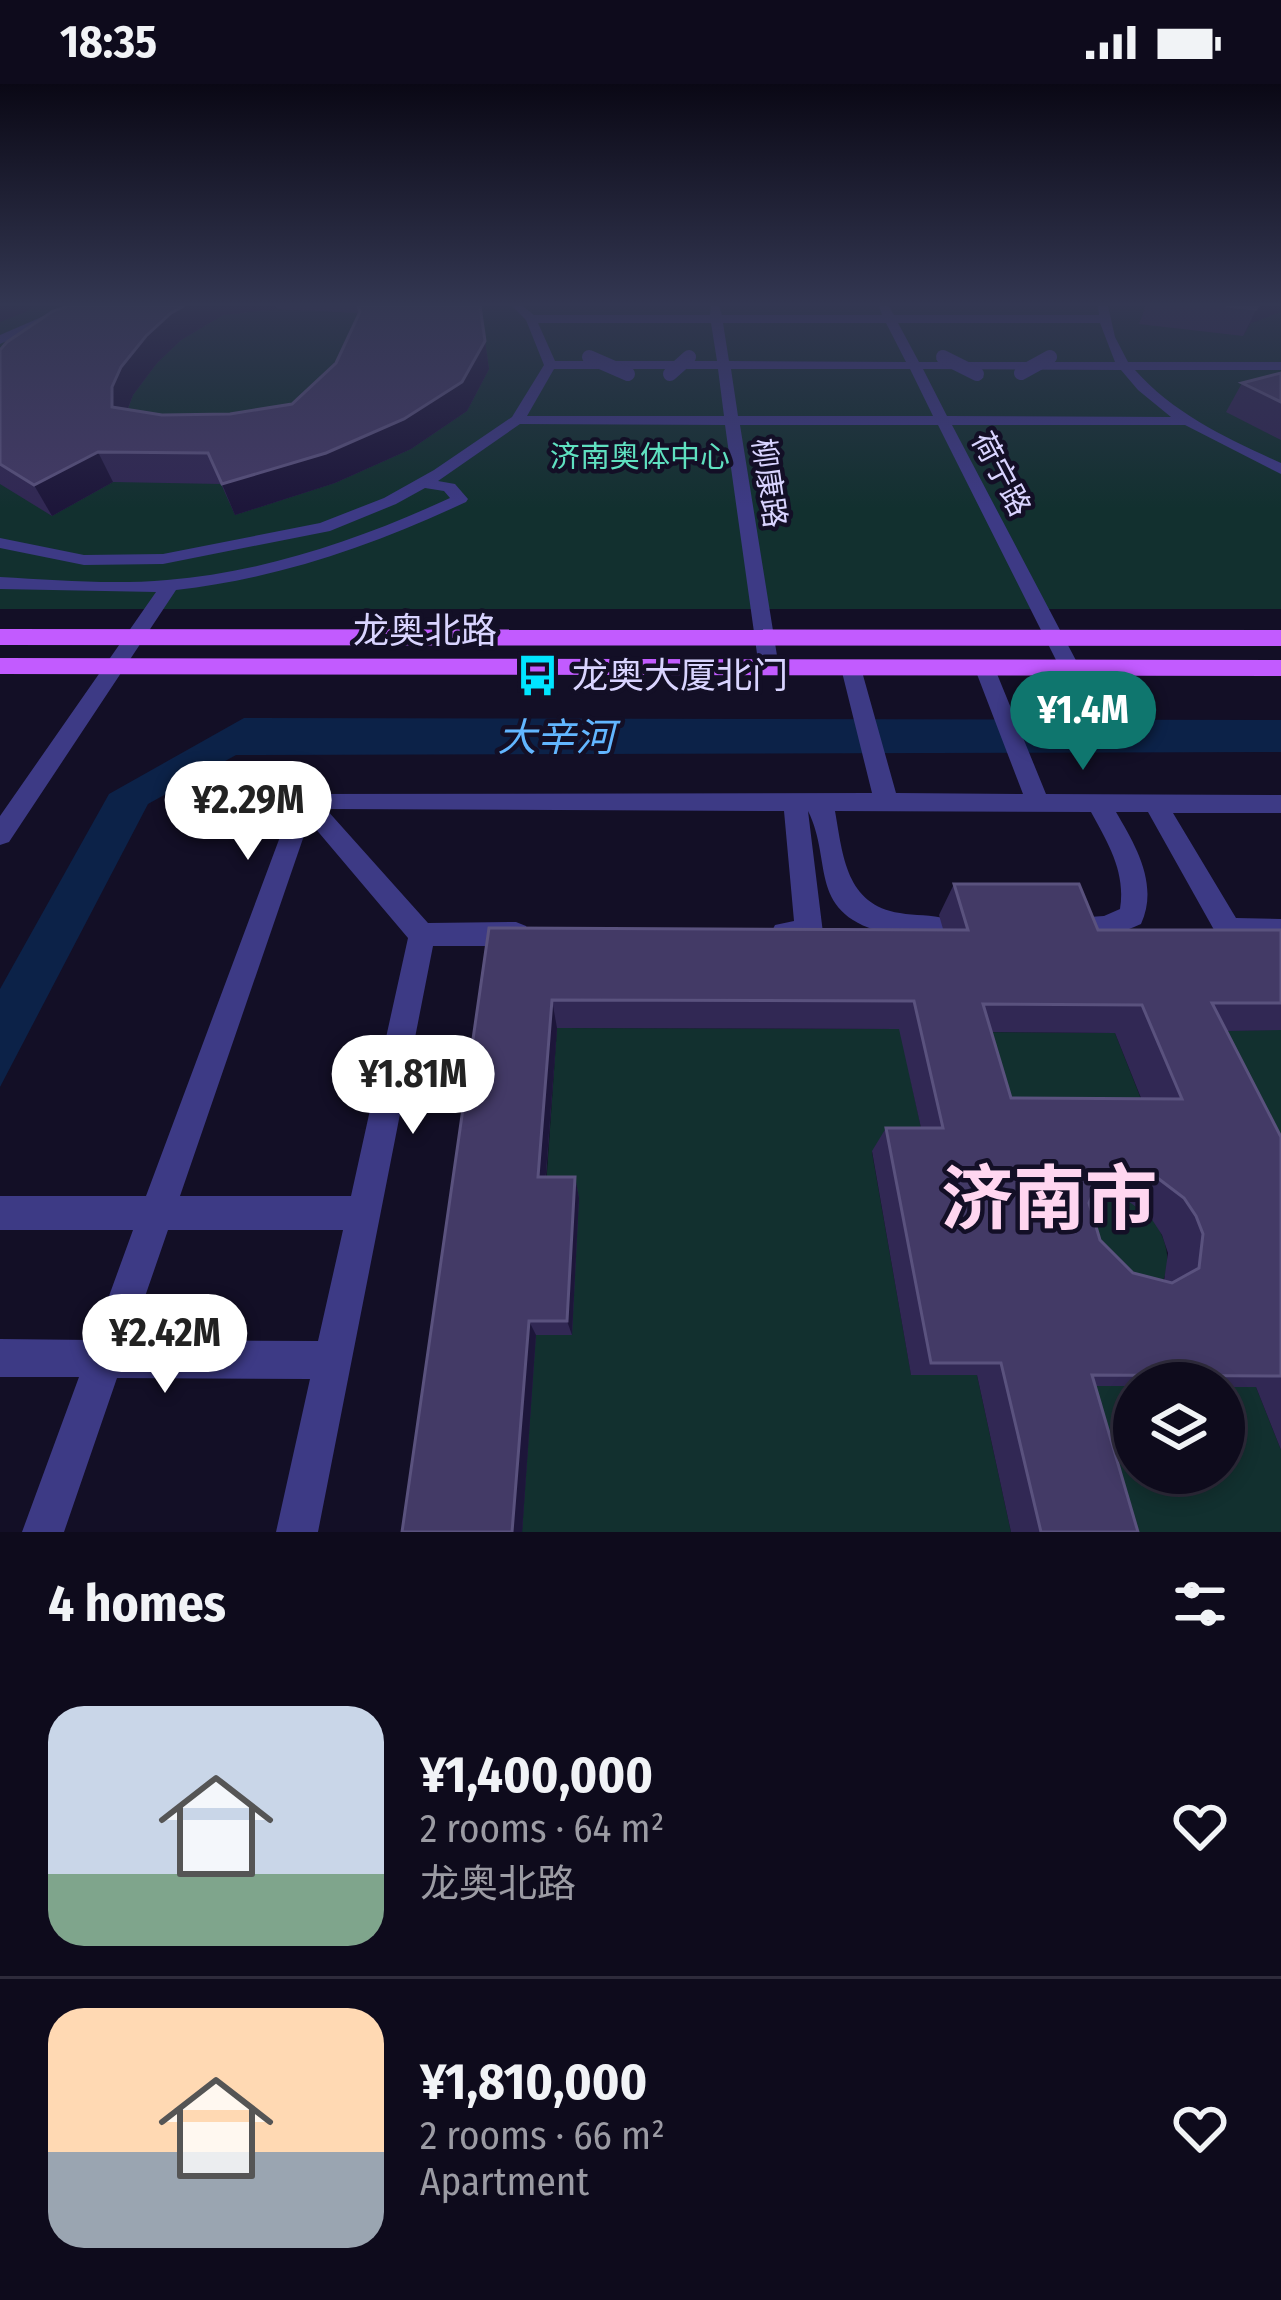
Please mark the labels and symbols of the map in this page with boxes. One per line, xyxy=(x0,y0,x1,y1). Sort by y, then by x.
street label: 荷宁路 xyxy=(964,426,1038,522)
street label: 柳康路 xyxy=(745,436,793,530)
park label: 济南奥体中心 xyxy=(550,439,730,475)
street label: 龙奥北路 xyxy=(353,609,497,653)
bus stop icon: 龙奥大厦北门 xyxy=(515,653,561,699)
place label: 龙奥大厦北门 xyxy=(572,654,788,698)
pin: ¥1.4M xyxy=(999,671,1167,773)
water label: 大辛河 xyxy=(497,715,621,761)
pin: ¥2.29M xyxy=(150,761,346,863)
pin: ¥1.81M xyxy=(315,1035,511,1137)
district label: 济南市 xyxy=(941,1157,1157,1243)
pin: ¥2.42M xyxy=(67,1294,263,1396)

